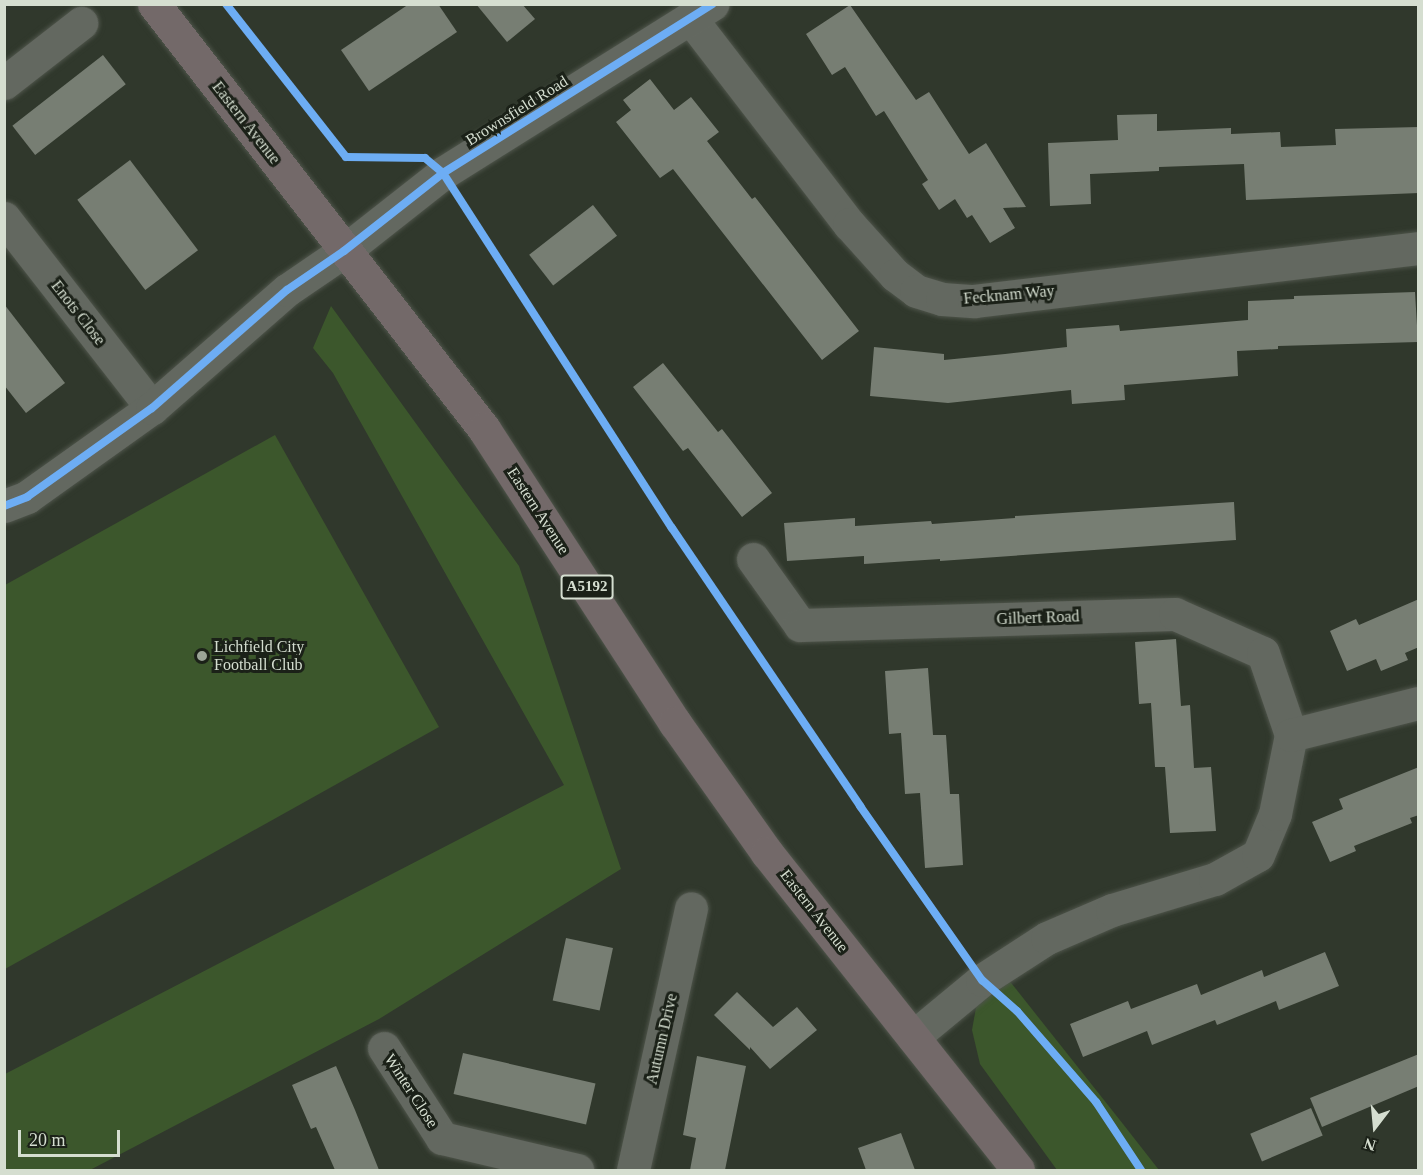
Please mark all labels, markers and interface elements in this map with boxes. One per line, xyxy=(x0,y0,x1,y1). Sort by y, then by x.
street label: Brownsfield Road xyxy=(462,72,572,150)
street label: Eastern Avenue xyxy=(207,77,285,169)
street label: Enots Close xyxy=(47,277,109,349)
street label: Fecknam Way xyxy=(963,281,1055,309)
street label: Eastern Avenue xyxy=(503,464,573,558)
road number: A5192 xyxy=(560,575,614,599)
street label: Gilbert Road xyxy=(996,607,1080,629)
place label: Lichfield City Football Club xyxy=(214,637,304,675)
marker: Lichfield City Football Club xyxy=(195,649,209,663)
street label: Eastern Avenue xyxy=(775,865,853,957)
street label: Autumn Drive xyxy=(642,992,682,1086)
street label: Winter Close xyxy=(380,1050,442,1132)
north arrow xyxy=(1345,1097,1405,1157)
scale bar xyxy=(21,1118,123,1156)
text: 20 m xyxy=(29,1130,66,1150)
text: N xyxy=(1362,1135,1378,1155)

